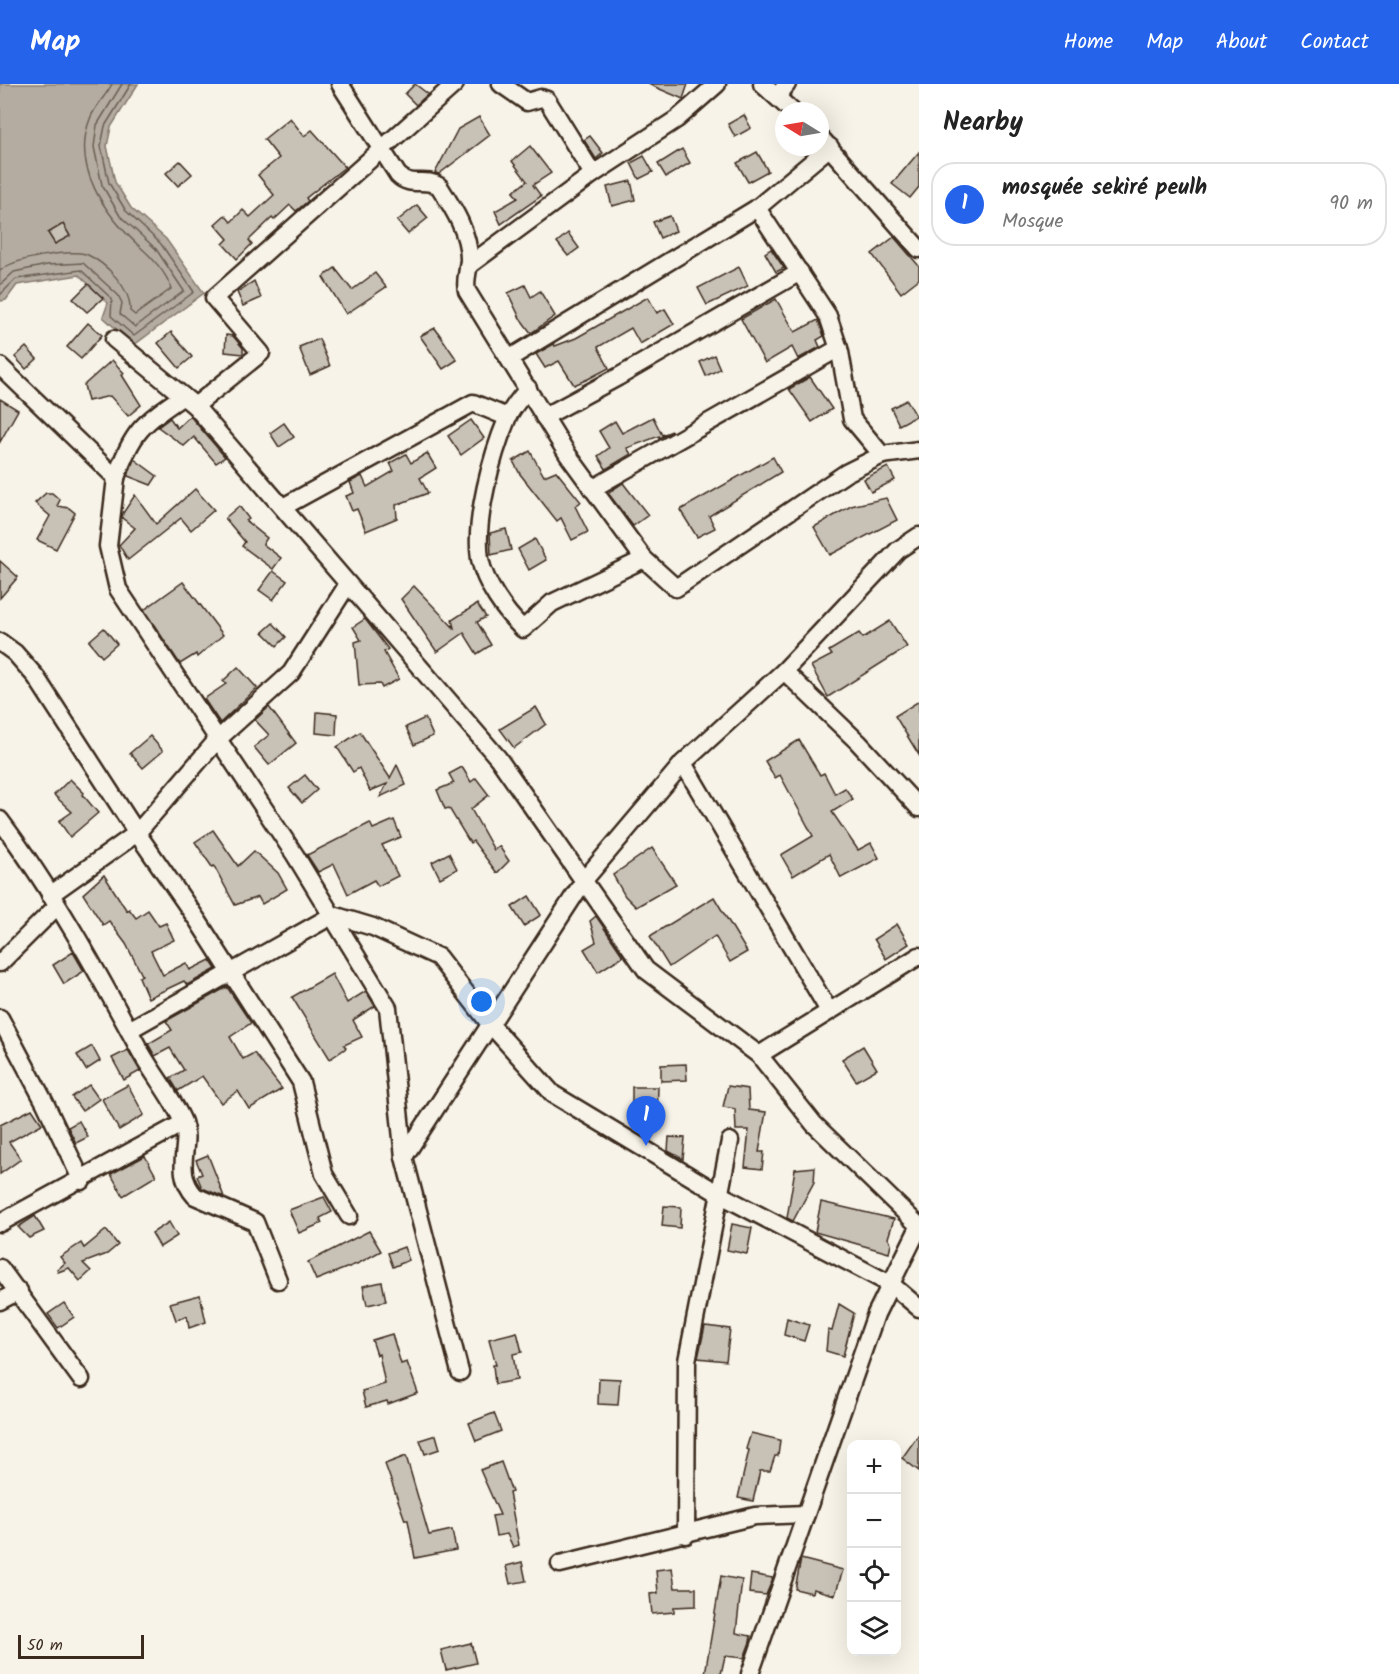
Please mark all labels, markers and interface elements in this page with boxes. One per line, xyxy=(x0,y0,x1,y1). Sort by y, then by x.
text: Map xyxy=(30,20,81,65)
text: Home xyxy=(1064,26,1113,59)
text: Map xyxy=(1146,26,1183,59)
text: About xyxy=(1216,26,1267,59)
text: Contact xyxy=(1300,26,1369,59)
north arrow xyxy=(775,102,829,156)
text: Nearby xyxy=(943,102,1023,144)
text: mosquée sekiré peulh xyxy=(1002,171,1207,206)
text: 1 xyxy=(961,188,968,220)
text: 90 m xyxy=(1329,188,1373,220)
text: Mosque xyxy=(1002,206,1063,238)
your location xyxy=(467,987,496,1016)
pin: 1 xyxy=(626,1096,666,1146)
map controls xyxy=(847,1440,901,1656)
button: + xyxy=(847,1440,901,1494)
button: − xyxy=(847,1494,901,1548)
button: locate xyxy=(847,1548,901,1602)
button: layers xyxy=(847,1602,901,1656)
scale bar xyxy=(18,1632,144,1660)
text: 50 m xyxy=(27,1633,63,1658)

